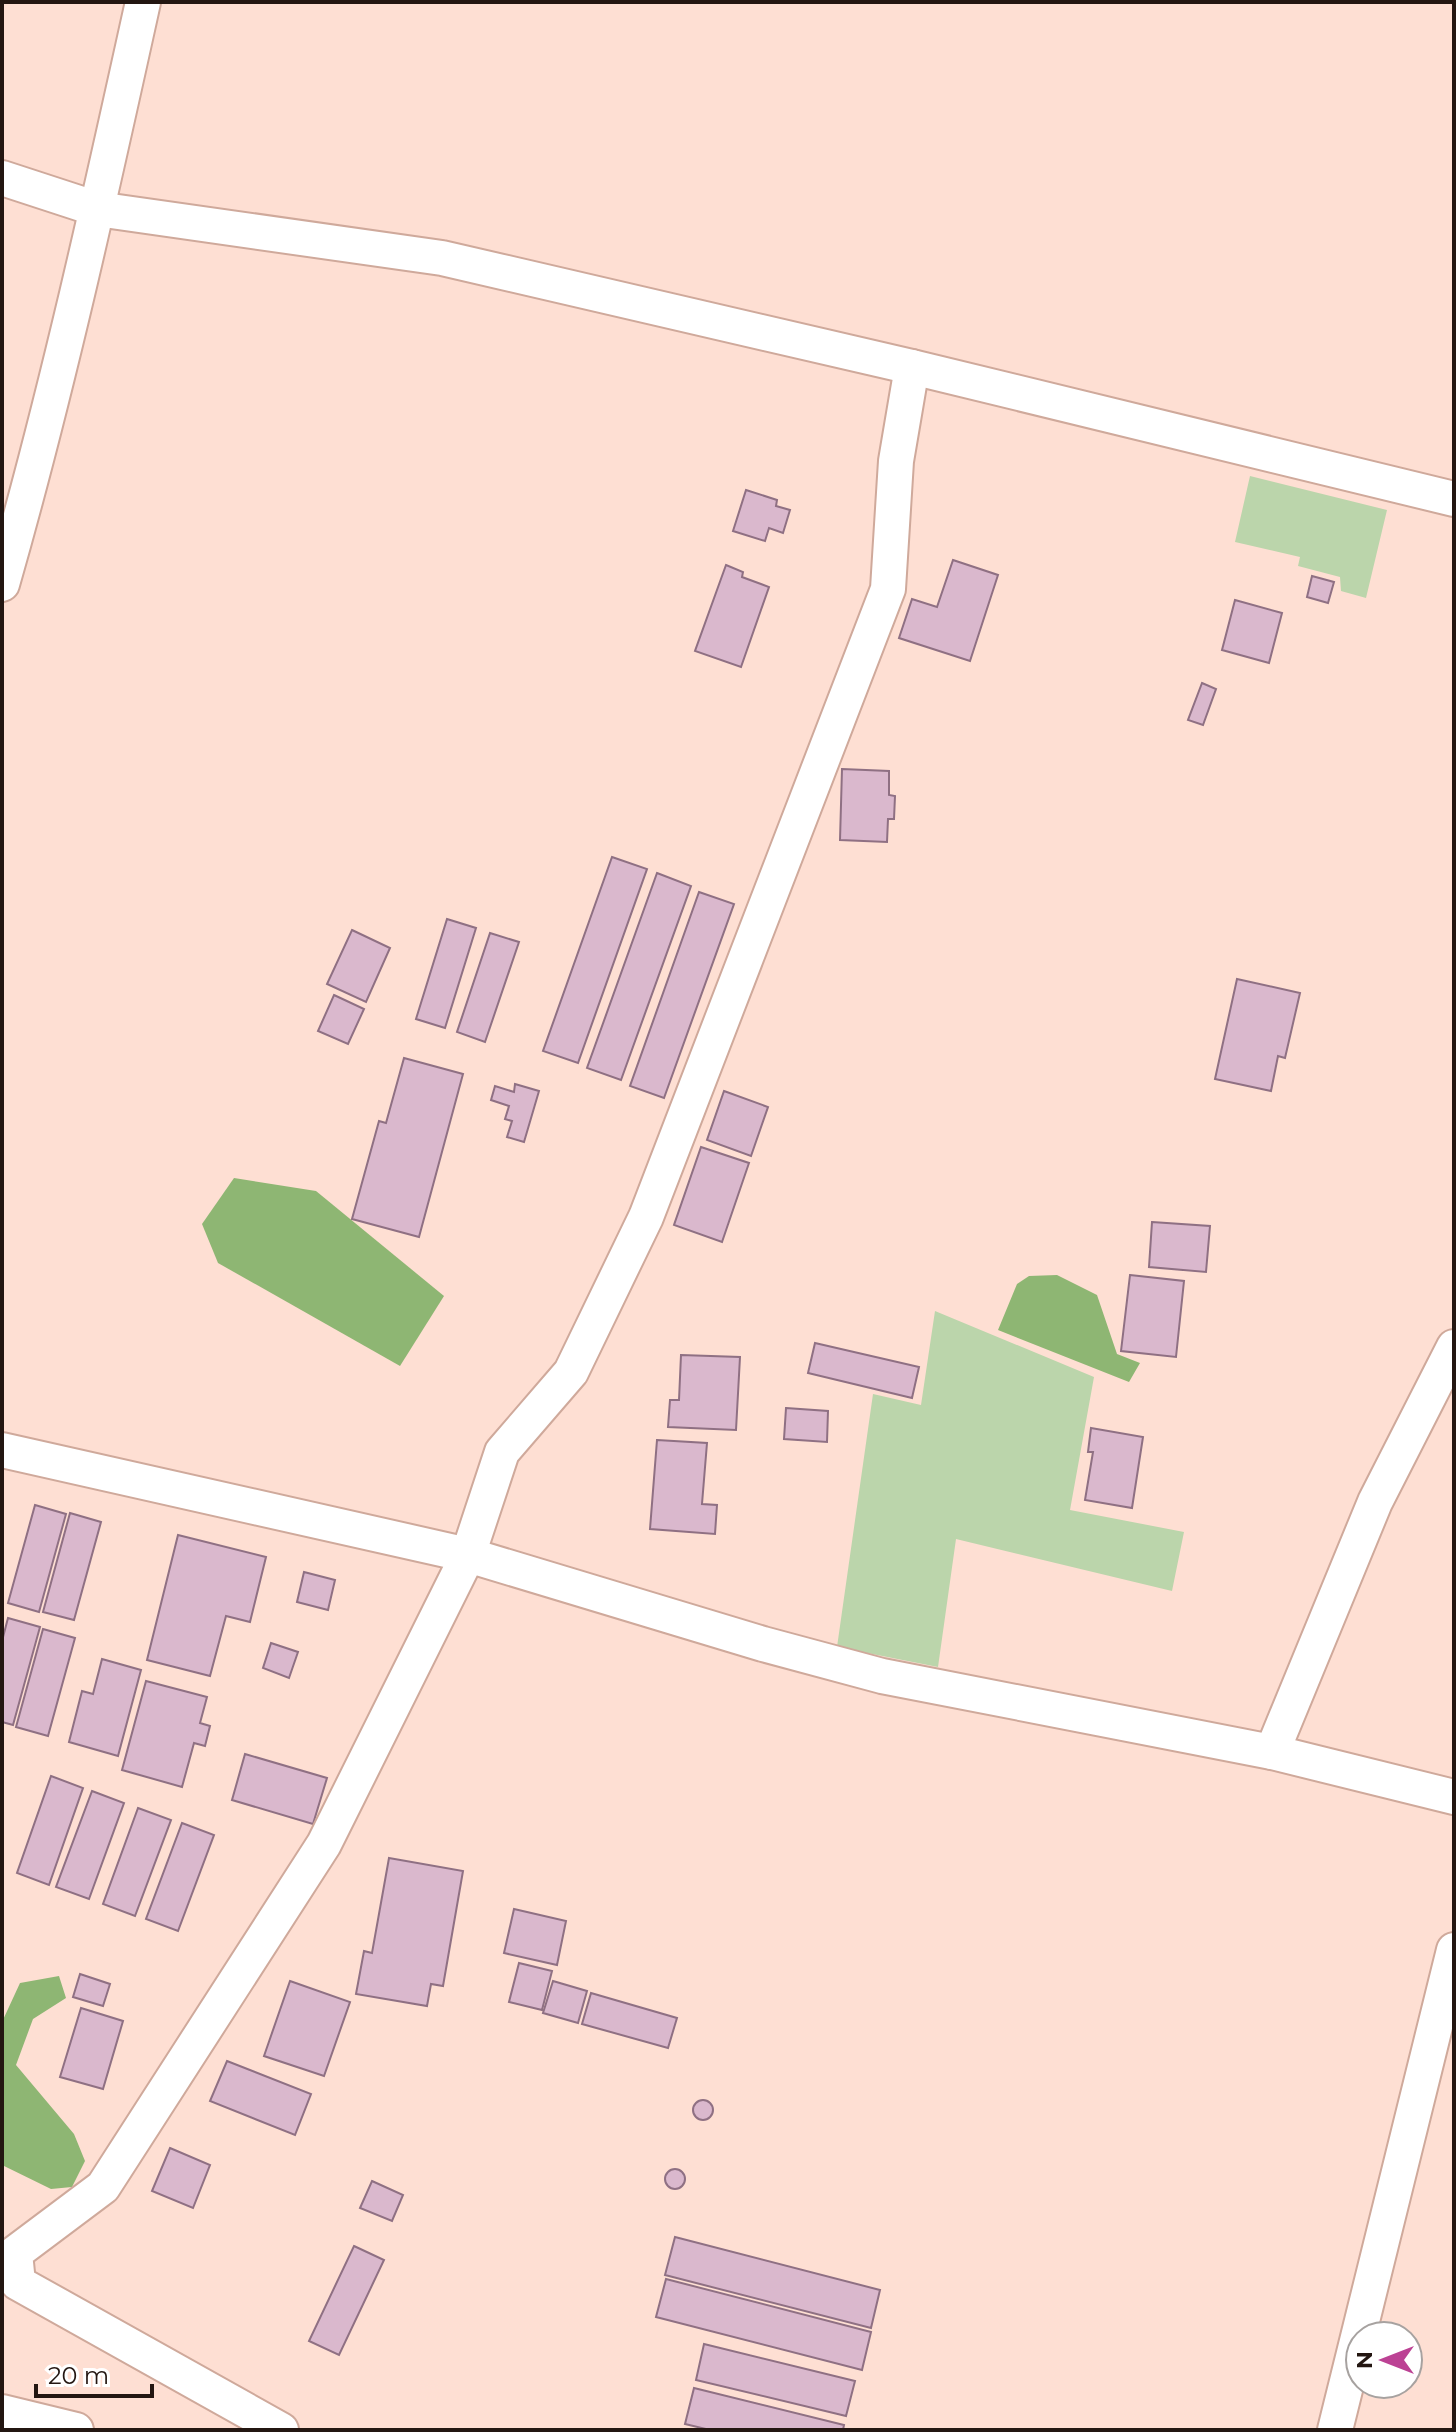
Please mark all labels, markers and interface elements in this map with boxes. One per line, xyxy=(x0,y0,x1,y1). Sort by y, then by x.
north arrow xyxy=(1344,2320,1424,2400)
scale bar xyxy=(36,2348,152,2398)
text: N xyxy=(1351,2351,1378,2369)
text: 20 m xyxy=(48,2361,109,2390)

